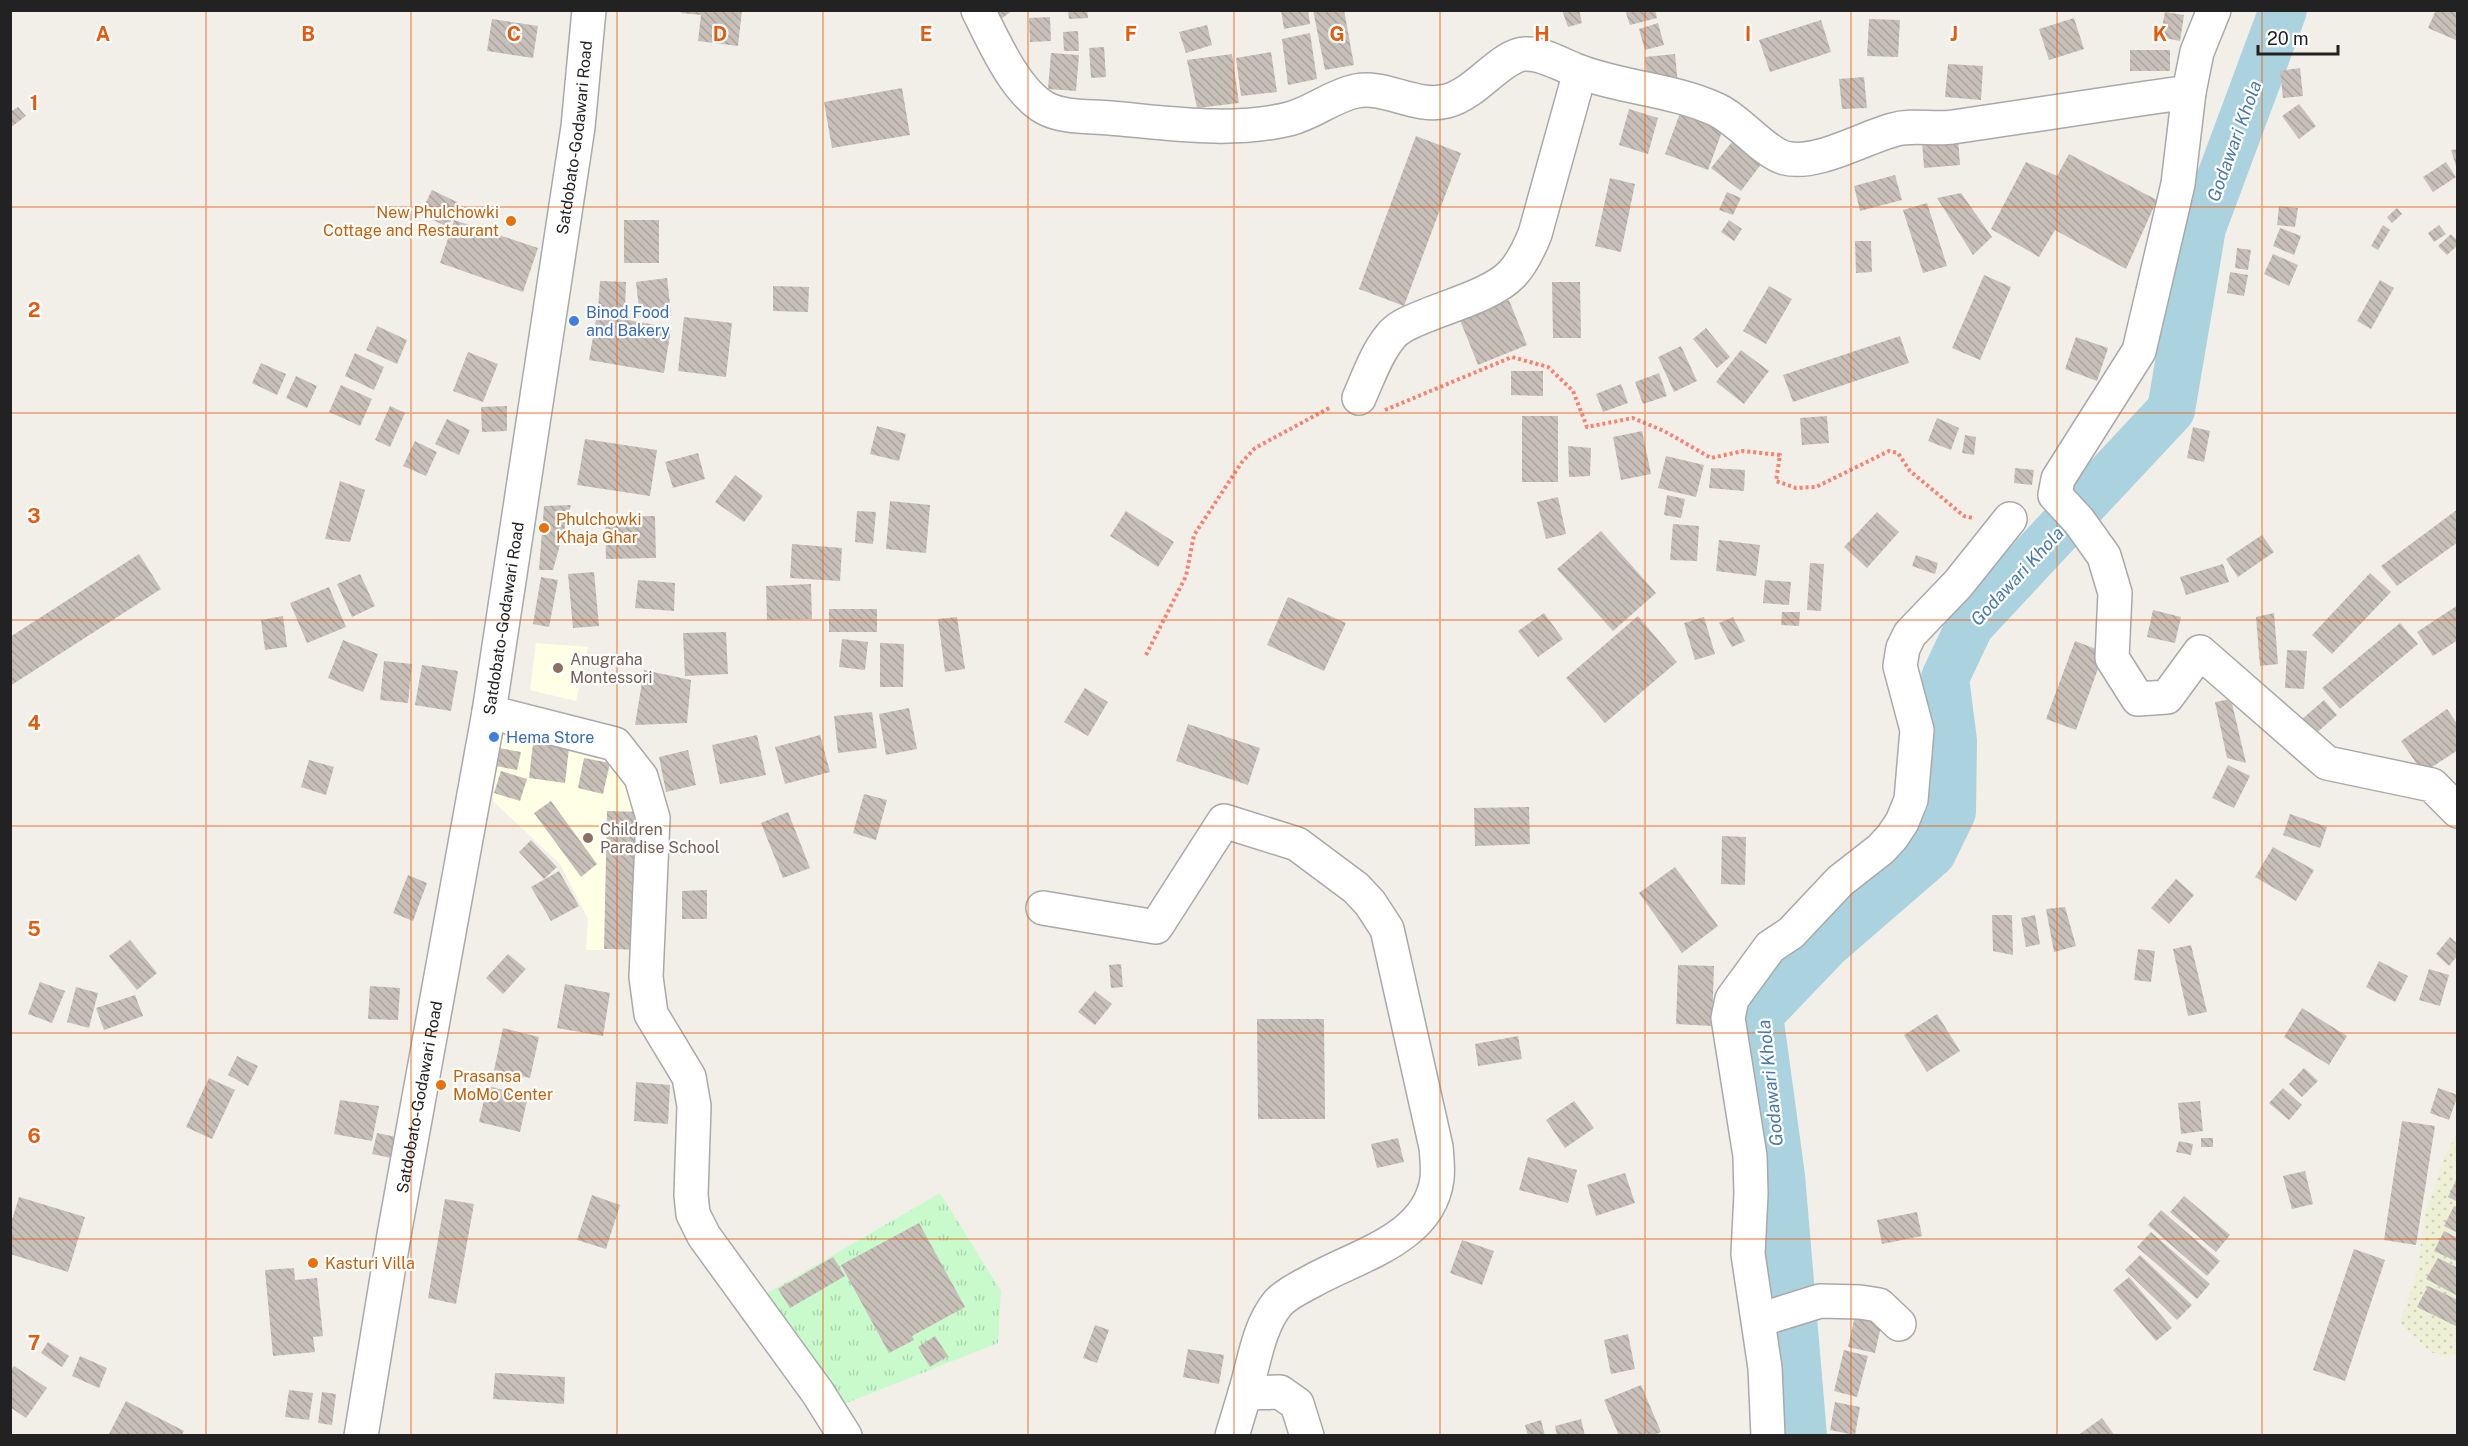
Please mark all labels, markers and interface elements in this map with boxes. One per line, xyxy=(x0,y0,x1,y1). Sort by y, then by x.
scale bar xyxy=(2258,18,2338,56)
text: A xyxy=(96,22,110,46)
text: B xyxy=(301,22,315,46)
text: C xyxy=(507,22,521,46)
text: D xyxy=(713,22,727,46)
text: E xyxy=(920,22,932,46)
text: F xyxy=(1125,22,1137,46)
text: G xyxy=(1329,22,1345,46)
text: H xyxy=(1534,22,1550,46)
text: I xyxy=(1745,22,1751,46)
text: J xyxy=(1950,22,1958,46)
text: K xyxy=(2153,22,2167,46)
text: 20 m xyxy=(2267,28,2309,49)
street label: Satdobato-Godawari Road xyxy=(552,40,596,236)
water label: Godawari Khola xyxy=(2202,78,2266,204)
text: 1 xyxy=(30,91,38,115)
place label: New Phulchowki Cottage and Restaurant xyxy=(323,203,499,240)
marker: New Phulchowki Cottage and Restaurant xyxy=(504,214,518,228)
text: 2 xyxy=(28,298,40,322)
place label: Binod Food and Bakery xyxy=(586,303,670,340)
marker: Binod Food and Bakery xyxy=(567,314,581,328)
text: 3 xyxy=(27,504,41,528)
place label: Phulchowki Khaja Ghar xyxy=(556,510,641,547)
street label: Satdobato-Godawari Road xyxy=(479,520,527,716)
marker: Phulchowki Khaja Ghar xyxy=(537,521,551,535)
water label: Godawari Khola xyxy=(1966,522,2068,630)
place label: Anugraha Montessori xyxy=(570,650,652,687)
marker: Anugraha Montessori xyxy=(551,661,565,675)
text: 4 xyxy=(27,711,41,735)
place label: Hema Store xyxy=(506,728,594,747)
marker: Hema Store xyxy=(487,730,501,744)
place label: Children Paradise School xyxy=(600,820,720,857)
marker: Children Paradise School xyxy=(581,831,595,845)
text: 5 xyxy=(27,917,41,941)
street label: Satdobato-Godawari Road xyxy=(392,999,446,1195)
water label: Godawari Khola xyxy=(1753,1019,1787,1147)
place label: Prasansa MoMo Center xyxy=(453,1067,553,1104)
marker: Prasansa MoMo Center xyxy=(434,1078,448,1092)
text: 6 xyxy=(27,1124,41,1148)
place label: Kasturi Villa xyxy=(325,1254,415,1273)
marker: Kasturi Villa xyxy=(306,1256,320,1270)
text: 7 xyxy=(28,1331,40,1355)

